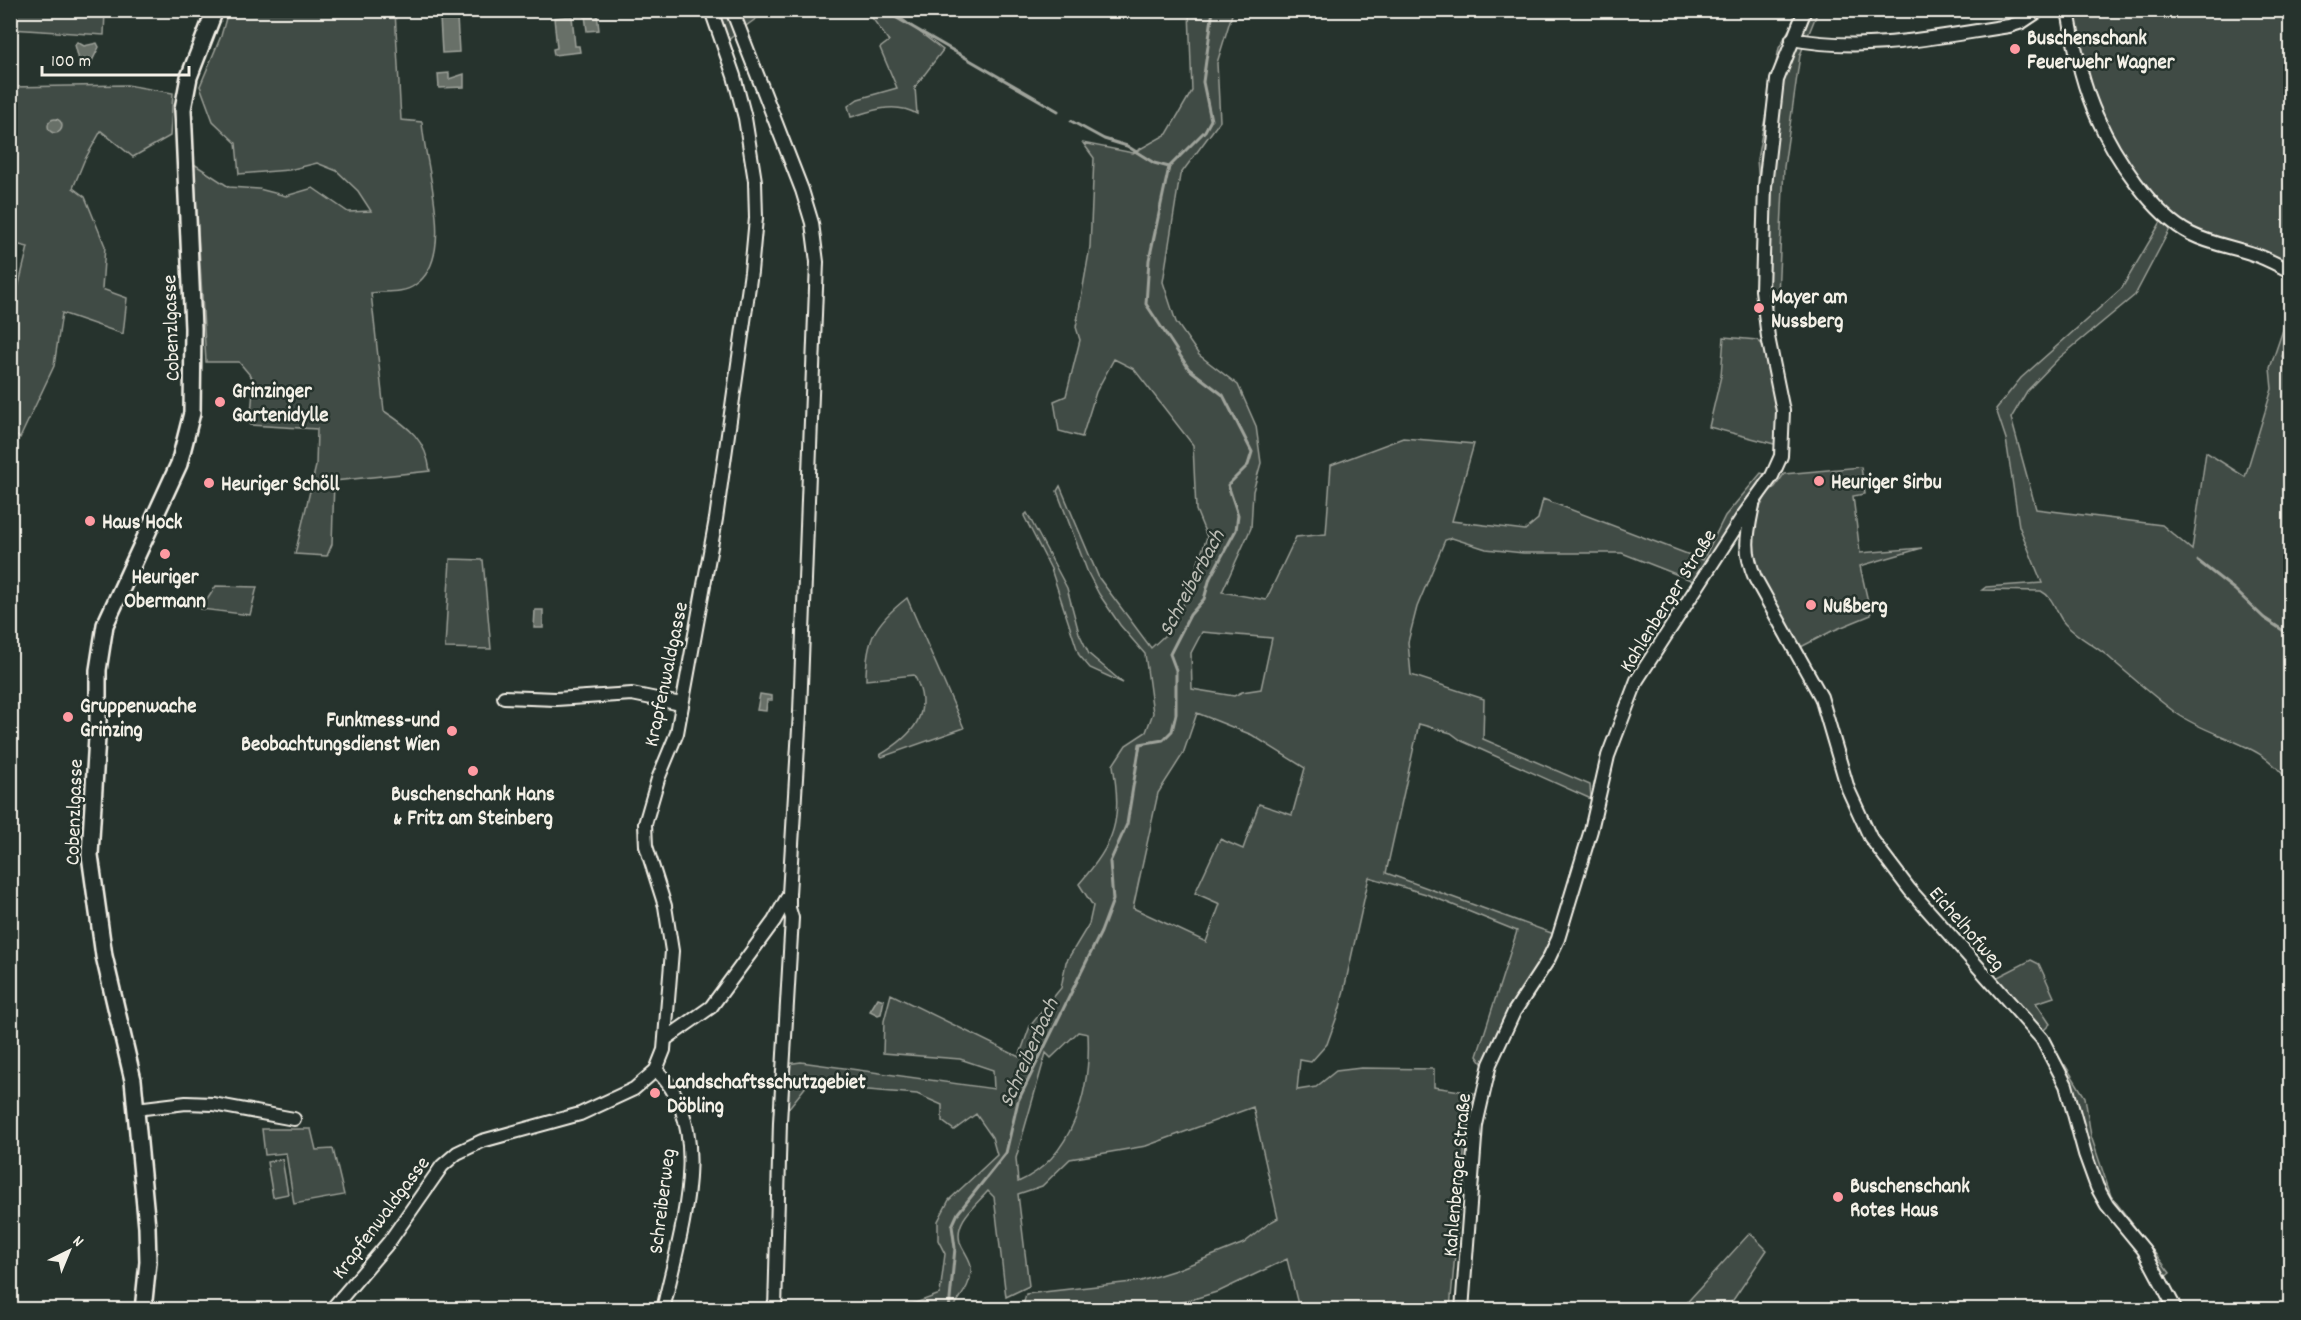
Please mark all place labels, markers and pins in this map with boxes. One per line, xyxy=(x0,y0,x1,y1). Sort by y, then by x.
place label: Buschenschank Feuerwehr Wagner xyxy=(2027,25,2176,79)
marker: Buschenschank Feuerwehr Wagner xyxy=(2008,42,2022,56)
place label: Mayer am Nussberg xyxy=(1771,284,1848,338)
marker: Mayer am Nussberg xyxy=(1752,301,1766,315)
place label: Grinzinger Gartenidylle xyxy=(232,378,328,432)
marker: Grinzinger Gartenidylle xyxy=(213,395,227,409)
place label: Heuriger Sirbu xyxy=(1831,469,1942,499)
place label: Heuriger Schöll xyxy=(221,471,340,501)
marker: Heuriger Sirbu xyxy=(1812,474,1826,488)
marker: Heuriger Schöll xyxy=(202,476,216,490)
place label: Haus Hock xyxy=(102,509,183,539)
marker: Haus Hock xyxy=(83,514,97,528)
marker: Heuriger Obermann xyxy=(158,547,172,561)
place label: Heuriger Obermann xyxy=(124,564,206,618)
place label: Nußberg xyxy=(1823,593,1888,623)
marker: Nußberg xyxy=(1804,598,1818,612)
place label: Gruppenwache Grinzing xyxy=(80,693,196,747)
place label: Funkmess-und Beobachtungsdienst Wien xyxy=(241,707,440,761)
marker: Gruppenwache Grinzing xyxy=(61,710,75,724)
marker: Funkmess-und Beobachtungsdienst Wien xyxy=(445,724,459,738)
marker: Buschenschank Hans & Fritz am Steinberg xyxy=(466,764,480,778)
place label: Buschenschank Hans & Fritz am Steinberg xyxy=(391,781,555,835)
place label: Landschaftsschutzgebiet Döbling xyxy=(667,1069,866,1123)
marker: Landschaftsschutzgebiet Döbling xyxy=(648,1086,662,1100)
place label: Buschenschank Rotes Haus xyxy=(1850,1173,1970,1227)
marker: Buschenschank Rotes Haus xyxy=(1831,1190,1845,1204)

